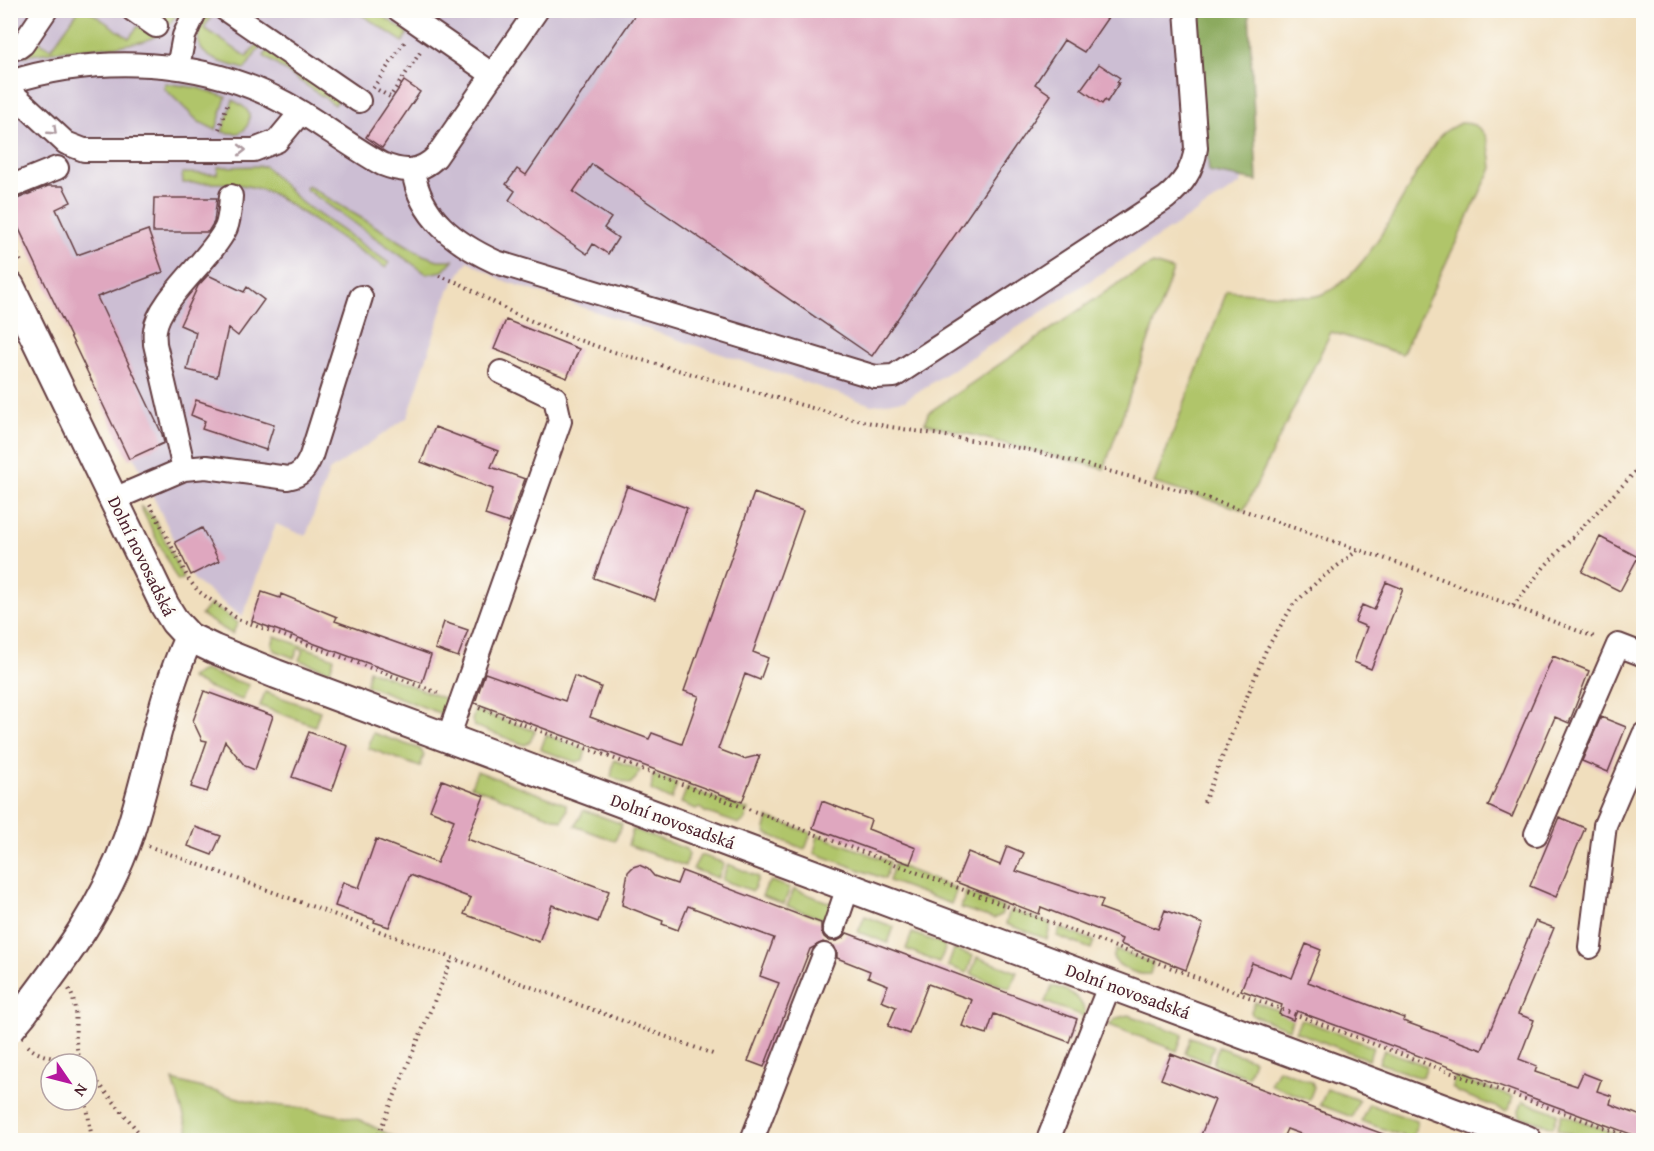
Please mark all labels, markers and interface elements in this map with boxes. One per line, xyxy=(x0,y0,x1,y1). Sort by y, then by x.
one-way arrow xyxy=(46,123,57,134)
one-way arrow xyxy=(237,144,246,156)
street label: Dolní novosadská xyxy=(101,491,183,621)
street label: Dolní novosadská xyxy=(607,786,740,856)
street label: Dolní novosadská xyxy=(1062,956,1195,1026)
north arrow xyxy=(39,1052,99,1112)
text: N xyxy=(68,1079,94,1102)

